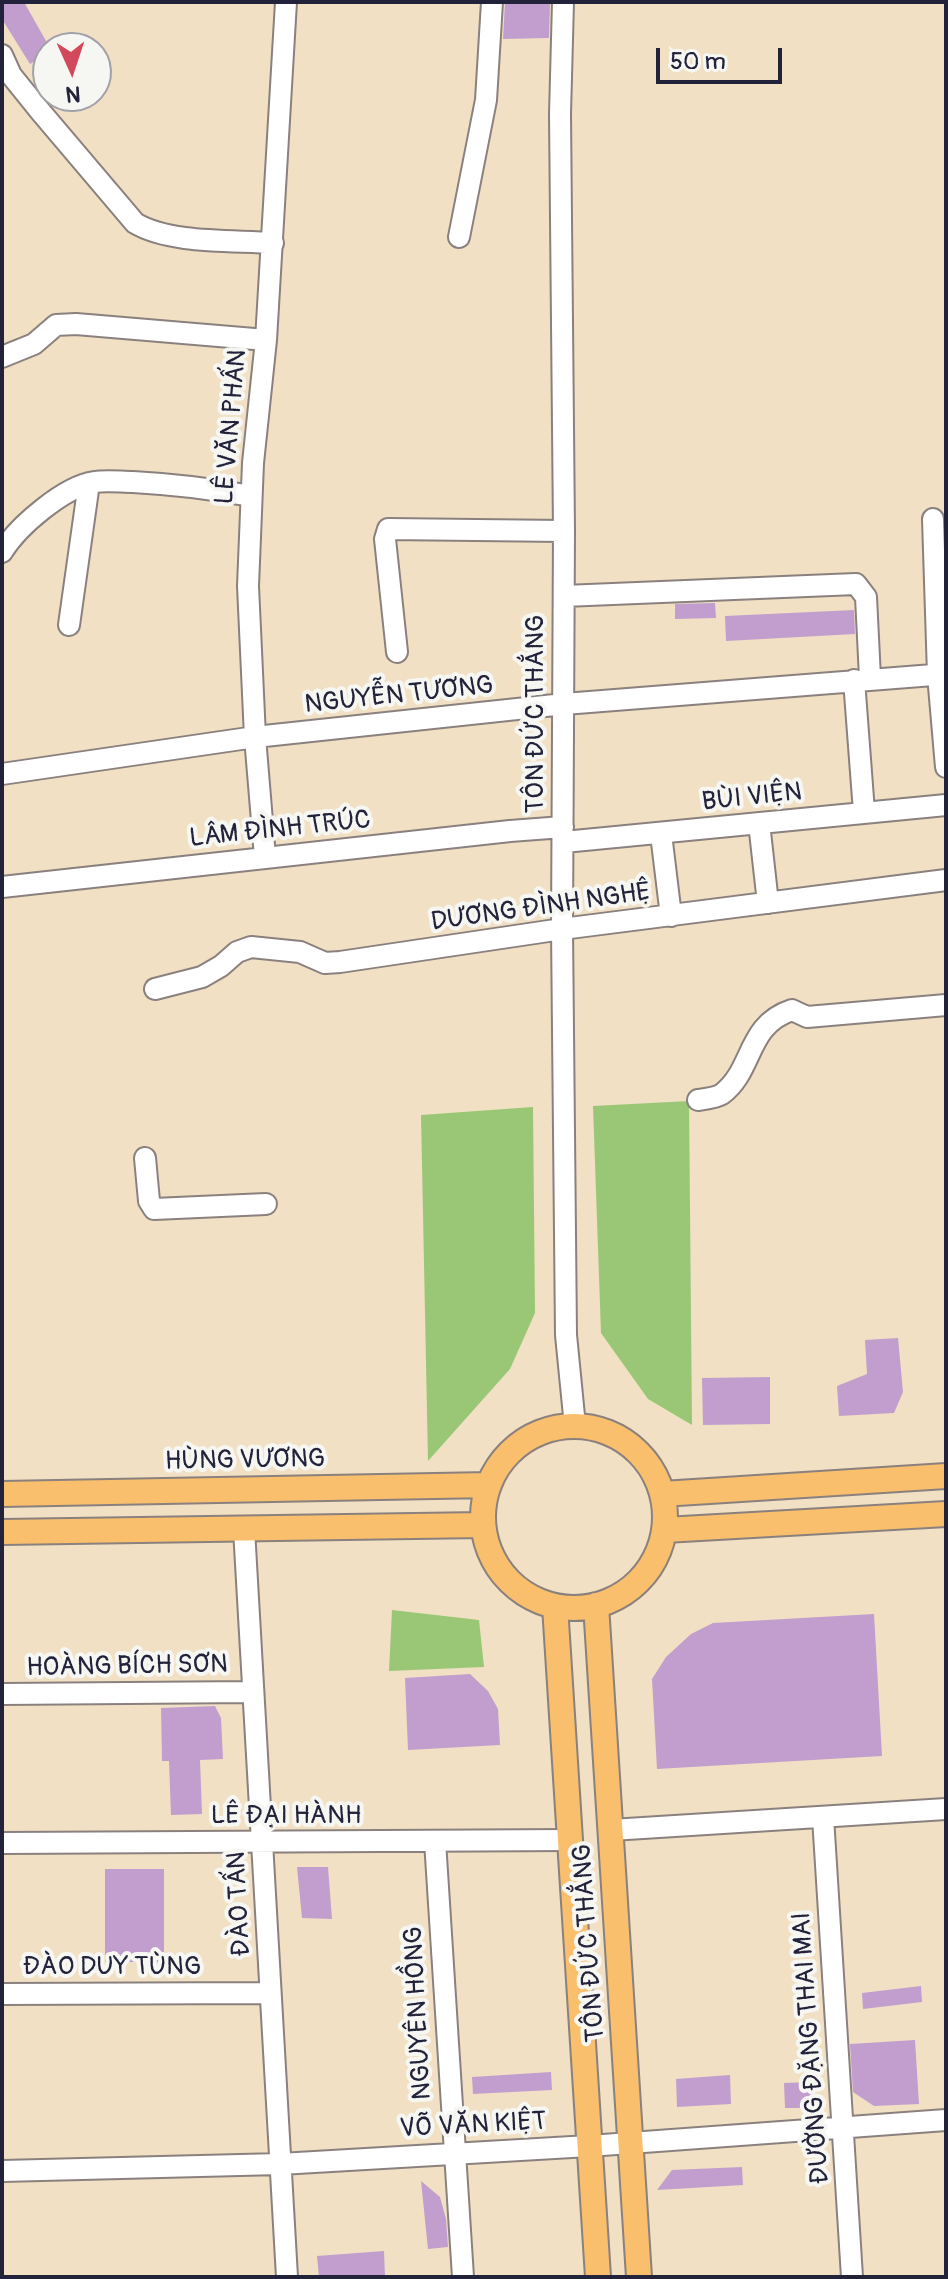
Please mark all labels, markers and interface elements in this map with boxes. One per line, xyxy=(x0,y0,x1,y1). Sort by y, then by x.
north arrow xyxy=(32,32,112,112)
scale bar xyxy=(660,32,786,82)
text: 50 m xyxy=(670,47,726,76)
text: N xyxy=(65,80,81,108)
street label: LÊ VĂN PHẤN xyxy=(210,348,254,506)
street label: TÔN ĐỨC THẮNG xyxy=(520,615,552,813)
street label: NGUYỄN TƯƠNG xyxy=(303,671,495,721)
street label: BÙI VIỆN xyxy=(700,777,804,819)
street label: LÂM ĐÌNH TRÚC xyxy=(188,805,372,855)
street label: DƯƠNG ĐÌNH NGHỆ xyxy=(429,877,653,939)
street label: HÙNG VƯƠNG xyxy=(165,1444,325,1478)
street label: HOÀNG BÍCH SƠN xyxy=(26,1650,228,1684)
street label: LÊ ĐẠI HÀNH xyxy=(211,1800,361,1832)
street label: TÔN ĐỨC THẮNG xyxy=(568,1843,612,2043)
street label: ĐÀO TẤN xyxy=(222,1851,258,1957)
street label: ĐƯỜNG ĐẶNG THAI MAI xyxy=(787,1911,837,2185)
street label: NGUYÊN HỒNG xyxy=(399,1925,439,2101)
street label: ĐÀO DUY TÙNG xyxy=(23,1951,201,1983)
street label: VÕ VĂN KIỆT xyxy=(399,2107,547,2145)

